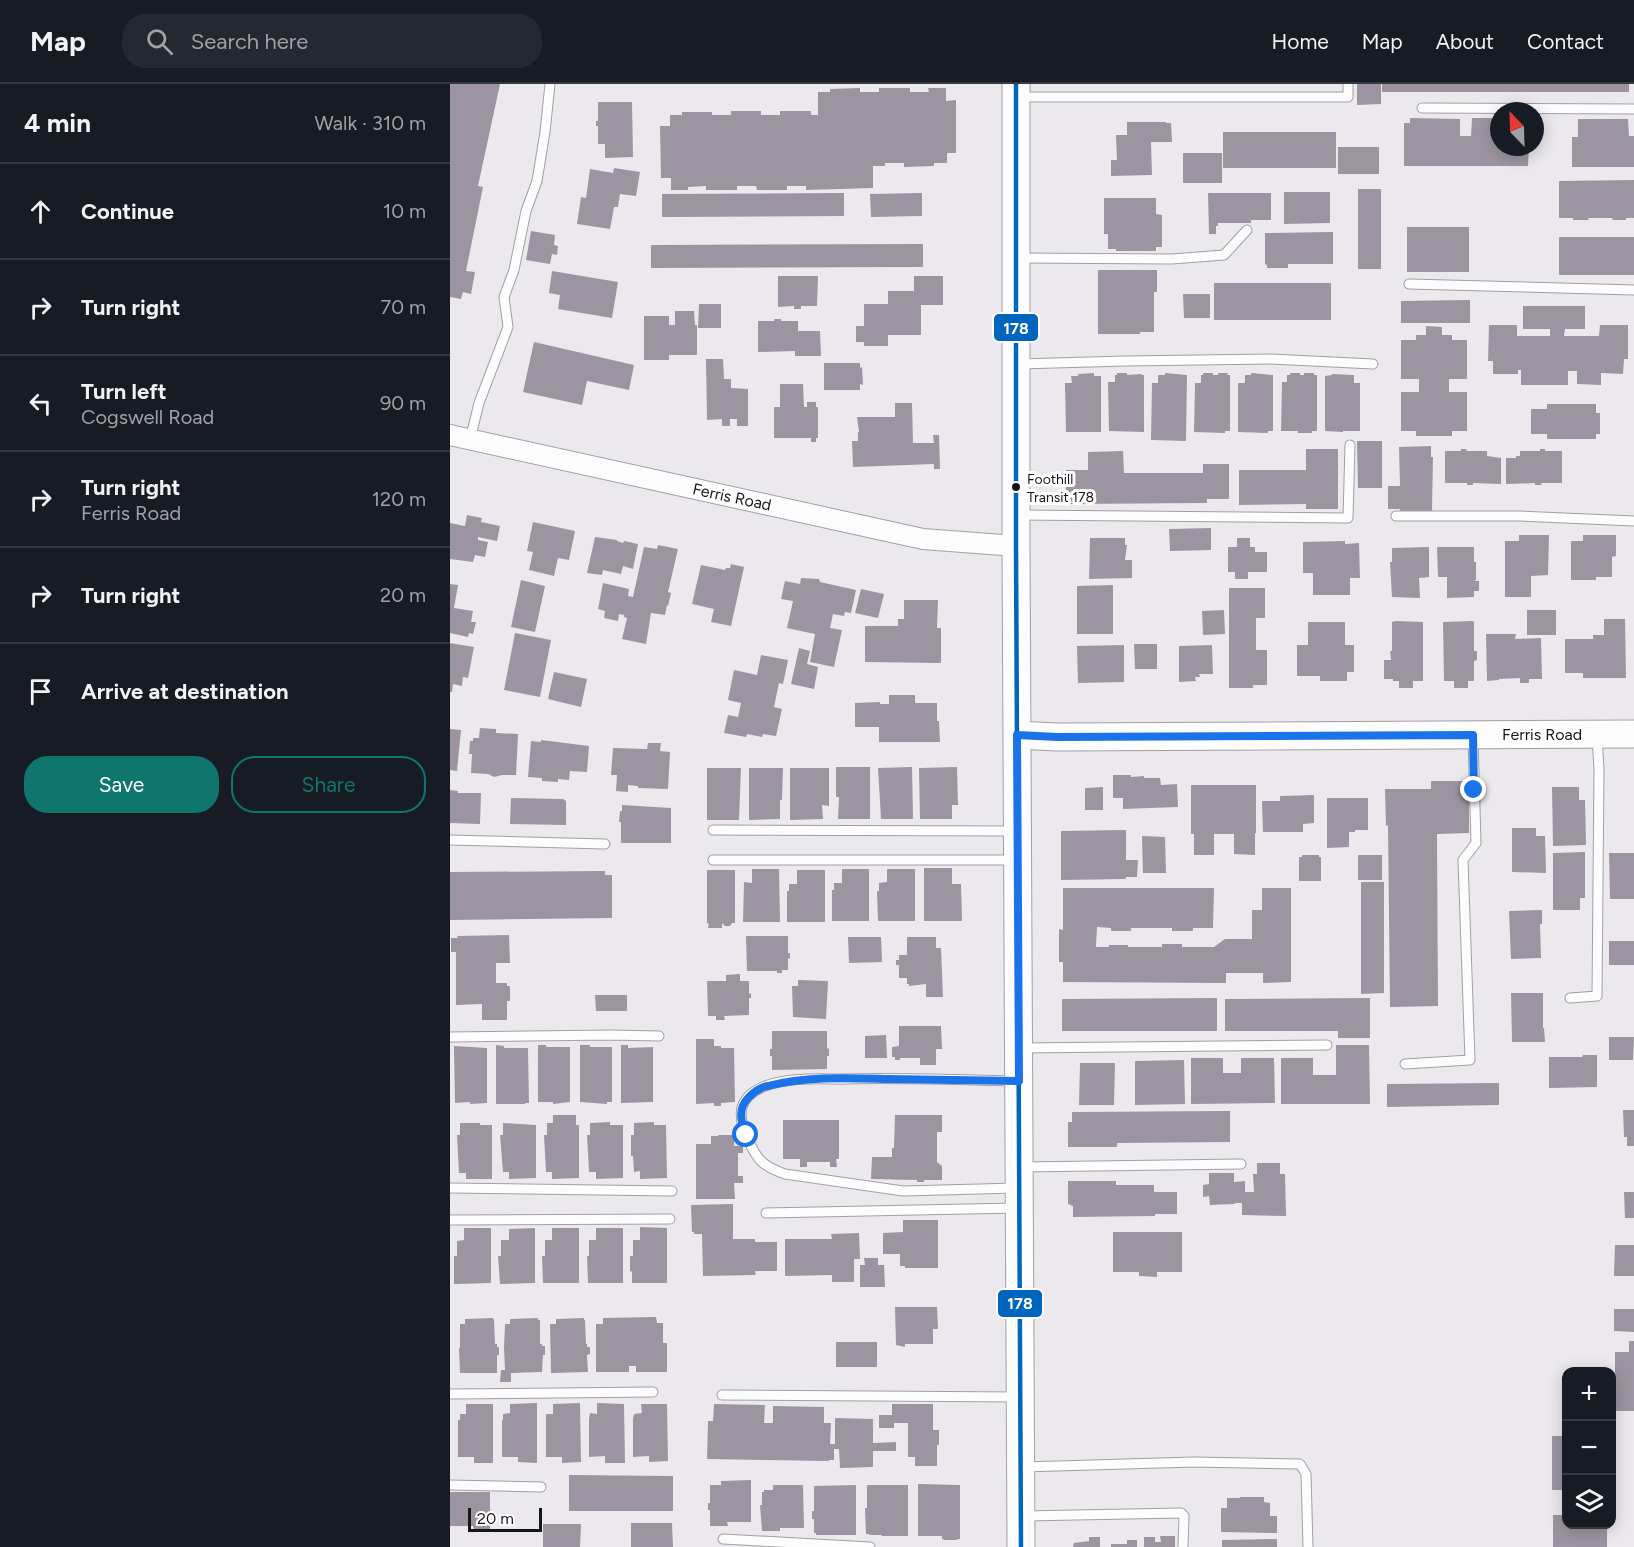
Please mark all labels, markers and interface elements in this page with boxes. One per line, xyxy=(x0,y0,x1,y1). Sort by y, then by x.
search box xyxy=(122,14,542,68)
text: Map xyxy=(30,24,86,58)
icon: search xyxy=(143,25,176,58)
text: Search here xyxy=(191,28,308,55)
text: Home xyxy=(1272,29,1329,54)
text: Map xyxy=(1362,29,1403,54)
text: About xyxy=(1436,29,1494,54)
text: Contact xyxy=(1527,29,1604,54)
north arrow xyxy=(1490,102,1544,156)
text: 4 min xyxy=(24,107,91,139)
text: Walk · 310 m xyxy=(314,111,426,135)
icon: ahead xyxy=(24,195,57,228)
text: Continue xyxy=(81,198,174,225)
text: 10 m xyxy=(383,199,426,223)
icon: right xyxy=(24,291,57,324)
text: Turn right xyxy=(81,294,180,321)
text: 70 m xyxy=(380,295,426,319)
line badge: 178 xyxy=(993,313,1039,342)
text: 178 xyxy=(1003,319,1029,338)
text: Turn left xyxy=(81,378,167,405)
icon: left xyxy=(24,387,57,420)
text: 90 m xyxy=(380,391,426,415)
text: Cogswell Road xyxy=(81,405,214,429)
place label: Foothill Transit 178 xyxy=(1027,471,1094,506)
text: Turn right xyxy=(81,474,180,501)
street label: Ferris Road xyxy=(691,479,773,515)
marker: Foothill Transit 178 xyxy=(1010,481,1022,493)
icon: right xyxy=(24,483,57,516)
text: 120 m xyxy=(372,487,426,511)
text: Ferris Road xyxy=(81,501,181,525)
icon: right xyxy=(24,579,57,612)
text: Turn right xyxy=(81,582,180,609)
text: 20 m xyxy=(380,583,426,607)
icon: arrive xyxy=(24,675,57,708)
text: Arrive at destination xyxy=(81,678,289,705)
street label: Ferris Road xyxy=(1502,725,1582,744)
button: Save xyxy=(24,756,219,813)
button: Share xyxy=(231,756,426,813)
route end xyxy=(1460,776,1486,802)
route start xyxy=(732,1121,758,1147)
line badge: 178 xyxy=(997,1289,1043,1318)
text: 178 xyxy=(1007,1294,1033,1313)
map controls xyxy=(1562,1367,1616,1529)
button: + xyxy=(1562,1367,1616,1421)
button: − xyxy=(1562,1421,1616,1475)
button: layers xyxy=(1562,1475,1616,1529)
scale bar xyxy=(468,1505,542,1532)
text: 20 m xyxy=(477,1509,514,1528)

